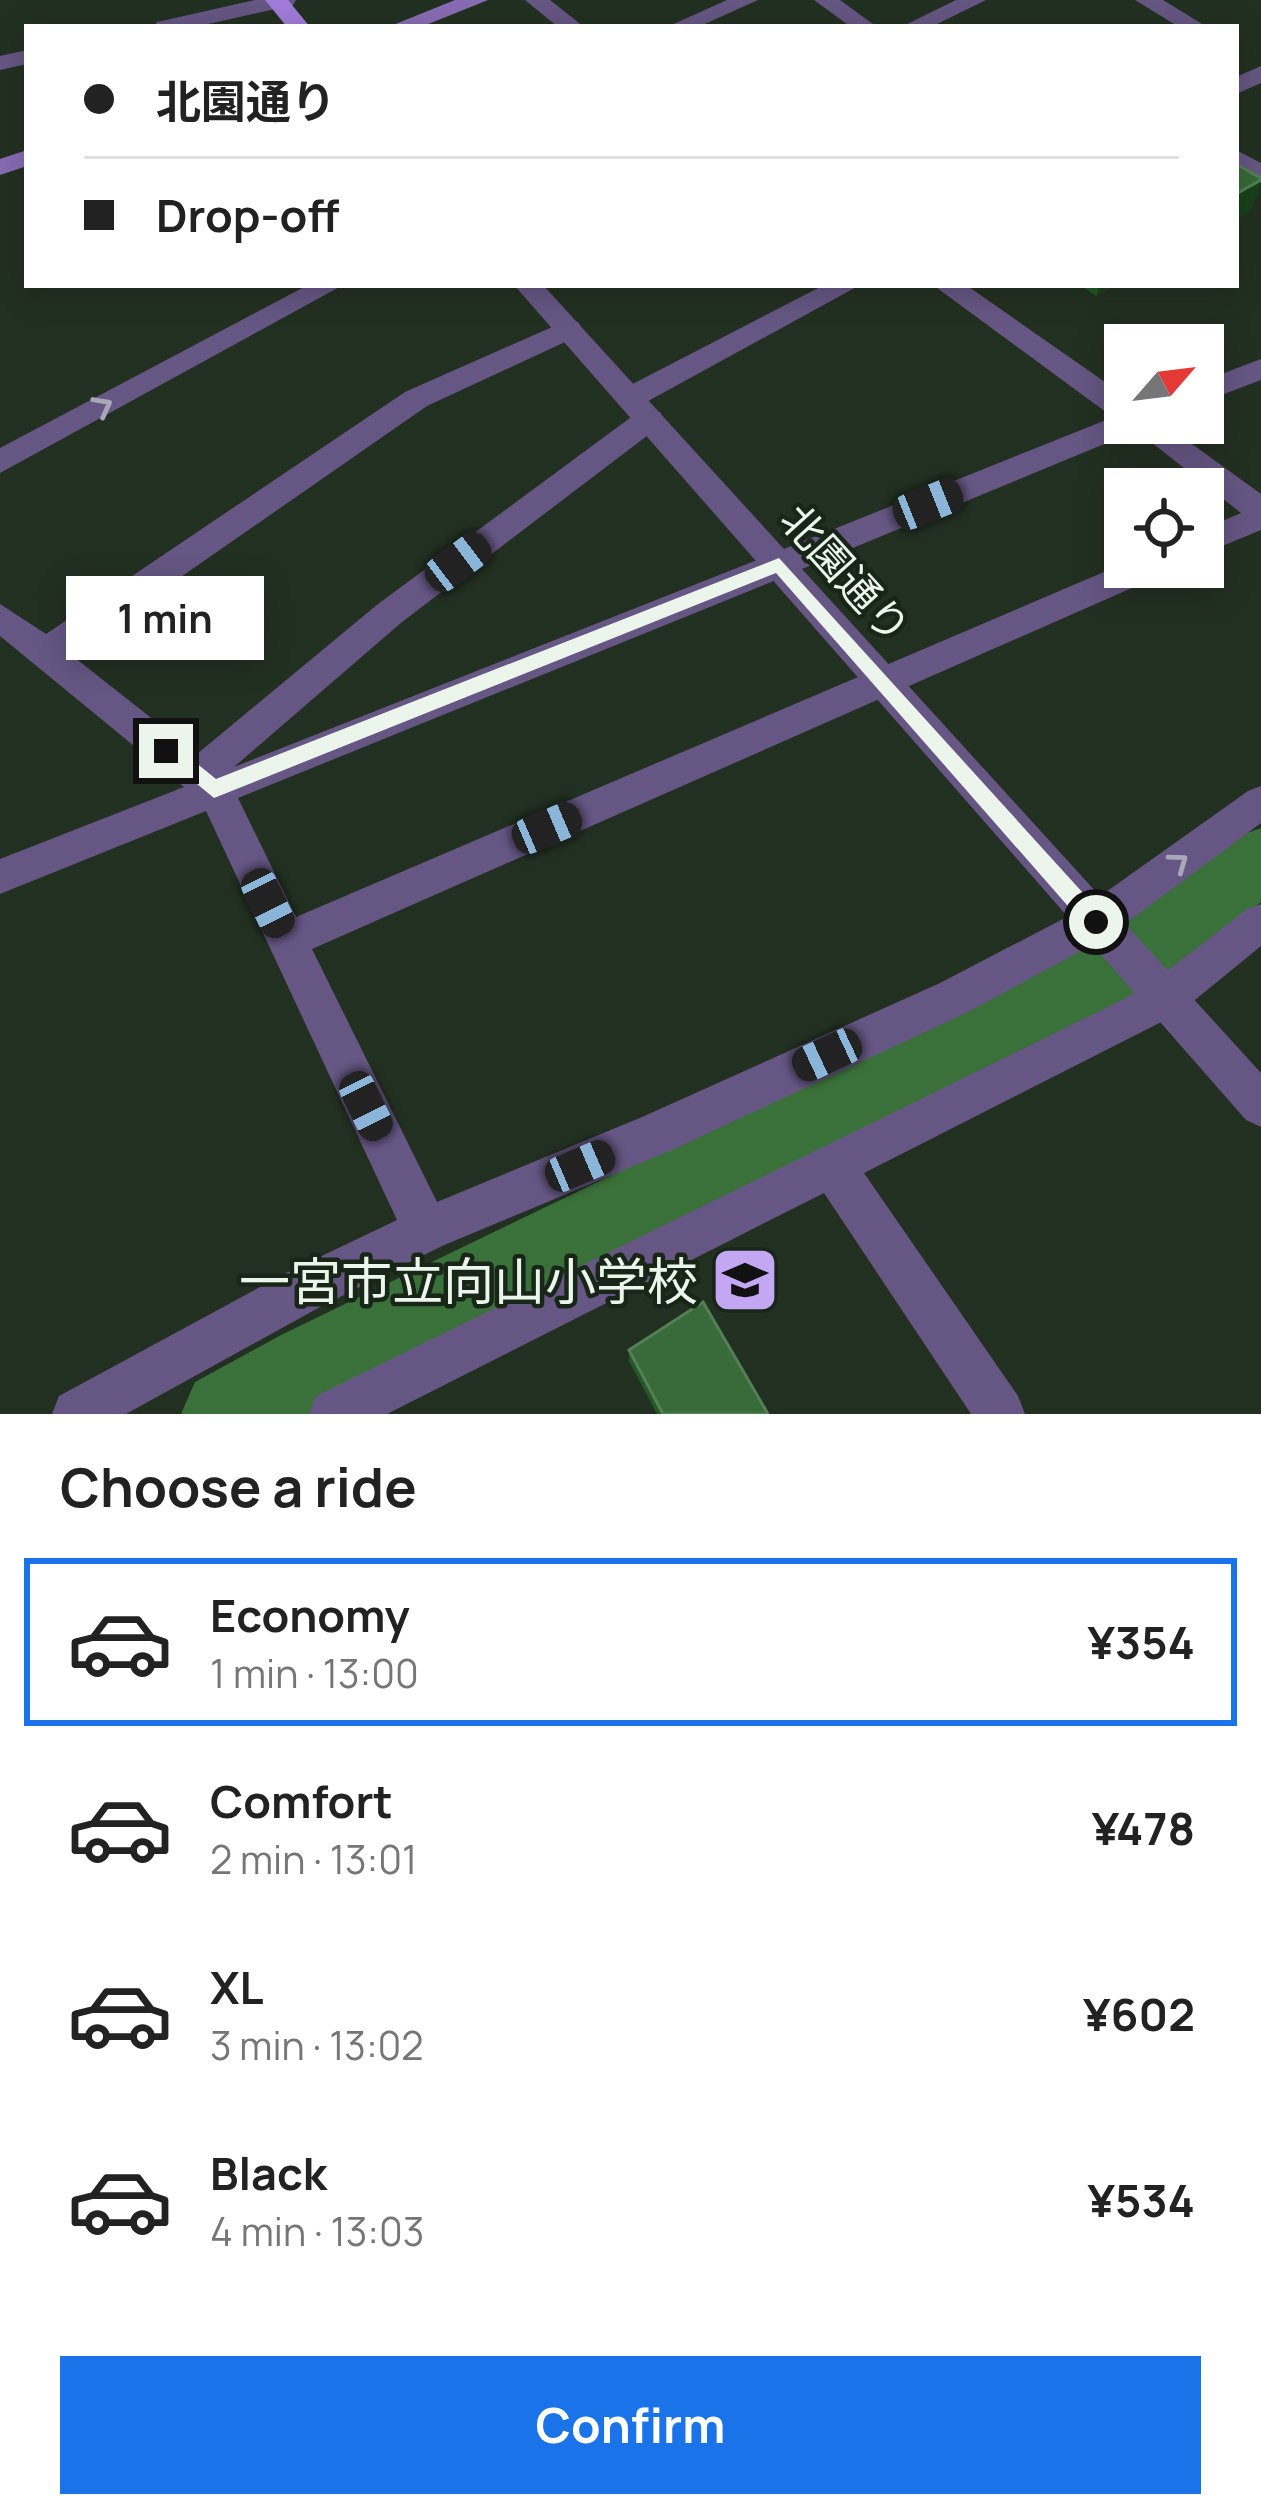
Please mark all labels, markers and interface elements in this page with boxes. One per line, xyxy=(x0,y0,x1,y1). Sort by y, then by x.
text: 北園通り xyxy=(156,70,336,132)
text: Drop-off xyxy=(156,184,339,246)
north arrow xyxy=(1104,324,1224,444)
map controls xyxy=(1104,324,1224,588)
one-way arrow xyxy=(91,397,112,420)
button: locate xyxy=(1104,468,1224,588)
car xyxy=(888,474,968,534)
street label: 北園通り xyxy=(768,491,924,655)
car xyxy=(418,526,498,598)
callout: 1 min xyxy=(67,577,265,661)
text: 1 min xyxy=(117,591,213,645)
route end xyxy=(139,724,193,778)
car xyxy=(507,797,587,859)
one-way arrow xyxy=(1165,855,1187,877)
car xyxy=(236,863,300,943)
route start xyxy=(1069,895,1123,949)
car xyxy=(787,1023,867,1087)
car xyxy=(334,1066,398,1146)
car xyxy=(540,1135,620,1197)
school or university icon: 一宮市立向山小学校 xyxy=(710,1245,780,1315)
place label: 一宮市立向山小学校 xyxy=(239,1246,698,1315)
text: Choose a ride xyxy=(60,1449,417,1523)
text: Economy xyxy=(210,1584,410,1646)
icon: car xyxy=(66,1588,174,1696)
text: ¥354 xyxy=(1088,1611,1195,1673)
text: 1 min · 13:00 xyxy=(210,1646,419,1700)
text: Comfort xyxy=(210,1770,393,1832)
icon: car xyxy=(66,1774,174,1882)
text: ¥478 xyxy=(1092,1797,1195,1859)
text: 2 min · 13:01 xyxy=(210,1832,417,1886)
text: XL xyxy=(210,1956,264,2018)
icon: car xyxy=(66,1960,174,2068)
text: ¥602 xyxy=(1083,1983,1195,2045)
text: 3 min · 13:02 xyxy=(210,2018,424,2072)
text: Black xyxy=(210,2142,327,2204)
icon: car xyxy=(66,2146,174,2254)
text: ¥534 xyxy=(1088,2169,1195,2231)
text: 4 min · 13:03 xyxy=(210,2204,424,2258)
button: Confirm xyxy=(60,2356,1201,2494)

